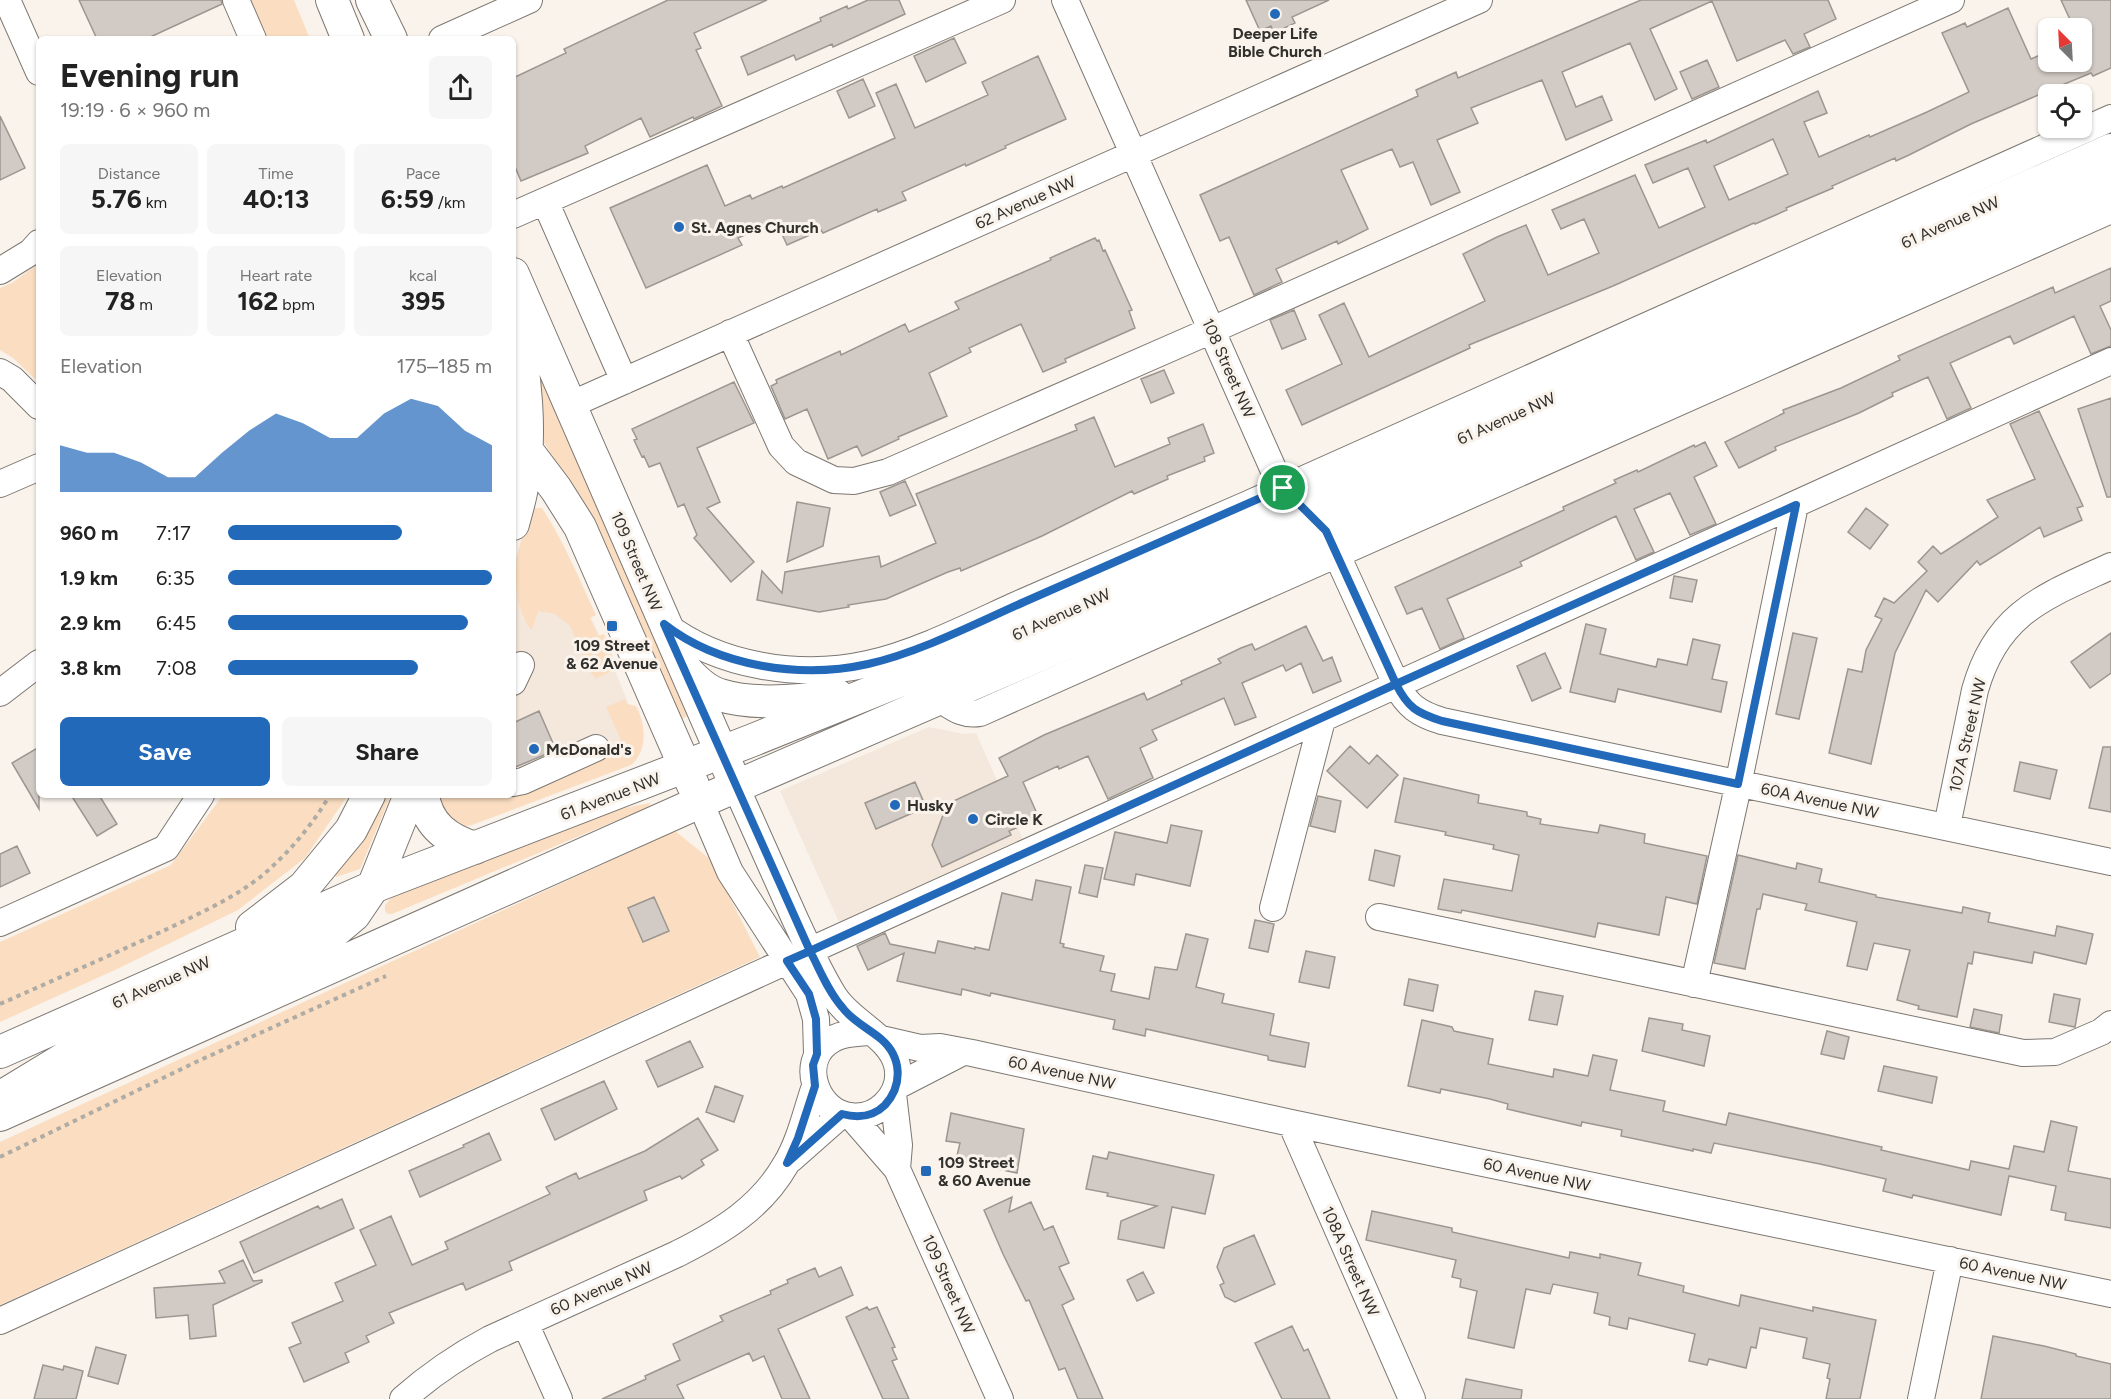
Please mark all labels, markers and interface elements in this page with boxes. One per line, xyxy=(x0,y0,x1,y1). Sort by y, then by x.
marker: Deeper Life Bible Church xyxy=(1268,7,1282,21)
north arrow xyxy=(2038,18,2092,72)
map controls xyxy=(2038,18,2092,138)
place label: Deeper Life Bible Church xyxy=(1228,24,1322,61)
text: Evening run xyxy=(60,56,239,95)
button: share xyxy=(429,56,492,119)
button: locate xyxy=(2038,84,2092,138)
text: 19:19 · 6 × 960 m xyxy=(60,98,210,122)
text: Distance xyxy=(98,164,160,183)
text: Time xyxy=(259,164,293,183)
text: Pace xyxy=(406,164,440,183)
street label: 62 Avenue NW xyxy=(972,172,1079,233)
text: 5.76 xyxy=(91,183,142,215)
text: 40:13 xyxy=(243,183,309,215)
text: 6:59 xyxy=(381,183,434,215)
street label: 61 Avenue NW xyxy=(1898,192,2003,253)
text: km xyxy=(142,193,167,212)
text: /km xyxy=(434,193,465,212)
place label: St. Agnes Church xyxy=(691,218,819,237)
marker: St. Agnes Church xyxy=(672,220,686,234)
text: Elevation xyxy=(96,266,162,285)
text: Heart rate xyxy=(240,266,312,285)
text: kcal xyxy=(409,266,437,285)
text: 78 xyxy=(105,285,135,317)
text: 162 xyxy=(237,285,278,317)
text: 395 xyxy=(401,285,445,317)
text: m xyxy=(135,295,153,314)
text: bpm xyxy=(278,295,315,314)
street label: 108 Street NW xyxy=(1198,315,1259,422)
text: Elevation xyxy=(60,354,142,378)
text: 175–185 m xyxy=(397,354,492,378)
street label: 61 Avenue NW xyxy=(1454,388,1559,449)
pin xyxy=(1257,462,1308,513)
icon: arrive xyxy=(1266,471,1299,504)
street label: 109 Street NW xyxy=(607,509,666,614)
text: 960 m xyxy=(60,521,118,545)
text: 7:17 xyxy=(156,521,191,545)
text: 1.9 km xyxy=(60,566,118,590)
text: 6:35 xyxy=(156,566,195,590)
street label: 61 Avenue NW xyxy=(1009,584,1114,645)
text: 2.9 km xyxy=(60,611,121,635)
text: 6:45 xyxy=(156,611,196,635)
marker: 109 Street & 62 Avenue xyxy=(605,619,619,633)
place label: 109 Street & 62 Avenue xyxy=(566,636,658,673)
text: 3.8 km xyxy=(60,656,121,680)
text: 7:08 xyxy=(156,656,197,680)
street label: 107A Street NW xyxy=(1945,675,1990,794)
button: Save xyxy=(60,717,270,786)
button: Share xyxy=(282,717,492,786)
place label: McDonald's xyxy=(546,740,632,759)
marker: McDonald's xyxy=(527,742,541,756)
street label: 61 Avenue NW xyxy=(558,768,663,824)
street label: 60A Avenue NW xyxy=(1759,779,1881,822)
place label: Husky xyxy=(907,796,954,815)
marker: Husky xyxy=(888,798,902,812)
place label: Circle K xyxy=(985,810,1043,829)
marker: Circle K xyxy=(966,812,980,826)
street label: 61 Avenue NW xyxy=(109,952,214,1013)
street label: 60 Avenue NW xyxy=(1007,1052,1118,1093)
place label: 109 Street & 60 Avenue xyxy=(938,1153,1031,1190)
street label: 60 Avenue NW xyxy=(1482,1154,1593,1195)
marker: 109 Street & 60 Avenue xyxy=(919,1164,933,1178)
street label: 108A Street NW xyxy=(1318,1203,1383,1320)
street label: 109 Street NW xyxy=(918,1232,979,1337)
street label: 60 Avenue NW xyxy=(1958,1253,2069,1294)
street label: 60 Avenue NW xyxy=(548,1257,655,1319)

